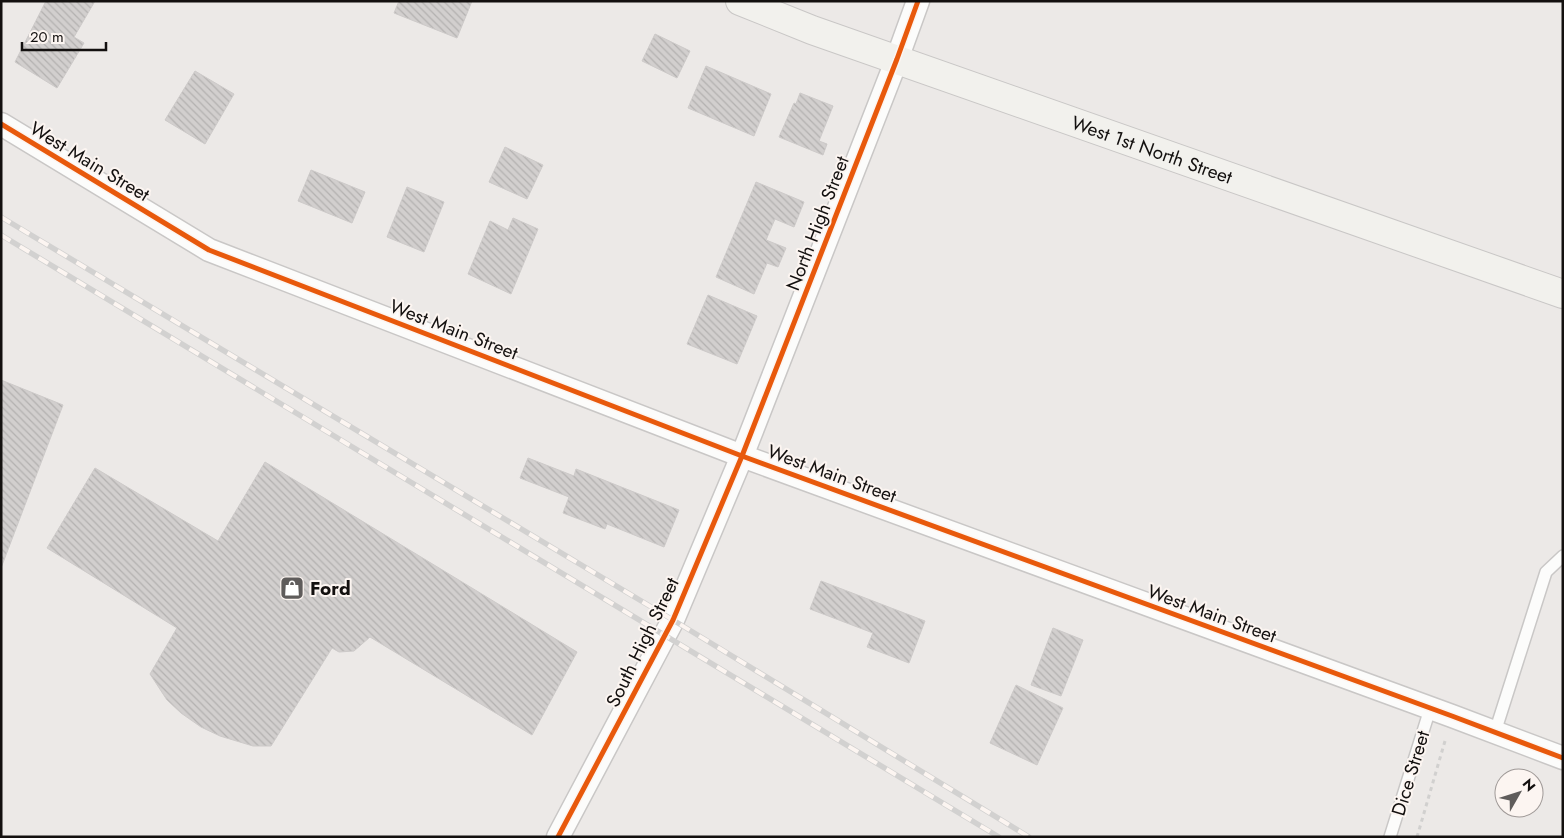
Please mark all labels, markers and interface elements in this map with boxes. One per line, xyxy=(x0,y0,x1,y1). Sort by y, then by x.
scale bar xyxy=(22,20,106,52)
text: 20 m xyxy=(30,26,64,48)
street label: West 1st North Street xyxy=(1068,109,1236,191)
street label: West Main Street xyxy=(25,115,155,208)
street label: North High Street xyxy=(779,152,856,294)
street label: West Main Street xyxy=(386,293,522,366)
street label: West Main Street xyxy=(764,438,901,509)
street label: South High Street xyxy=(599,572,686,712)
shop icon: Ford xyxy=(279,575,305,601)
place label: Ford xyxy=(310,575,351,602)
street label: West Main Street xyxy=(1144,578,1281,649)
street label: Dice Street xyxy=(1385,727,1436,819)
north arrow xyxy=(1494,768,1544,818)
text: N xyxy=(1518,774,1540,795)

